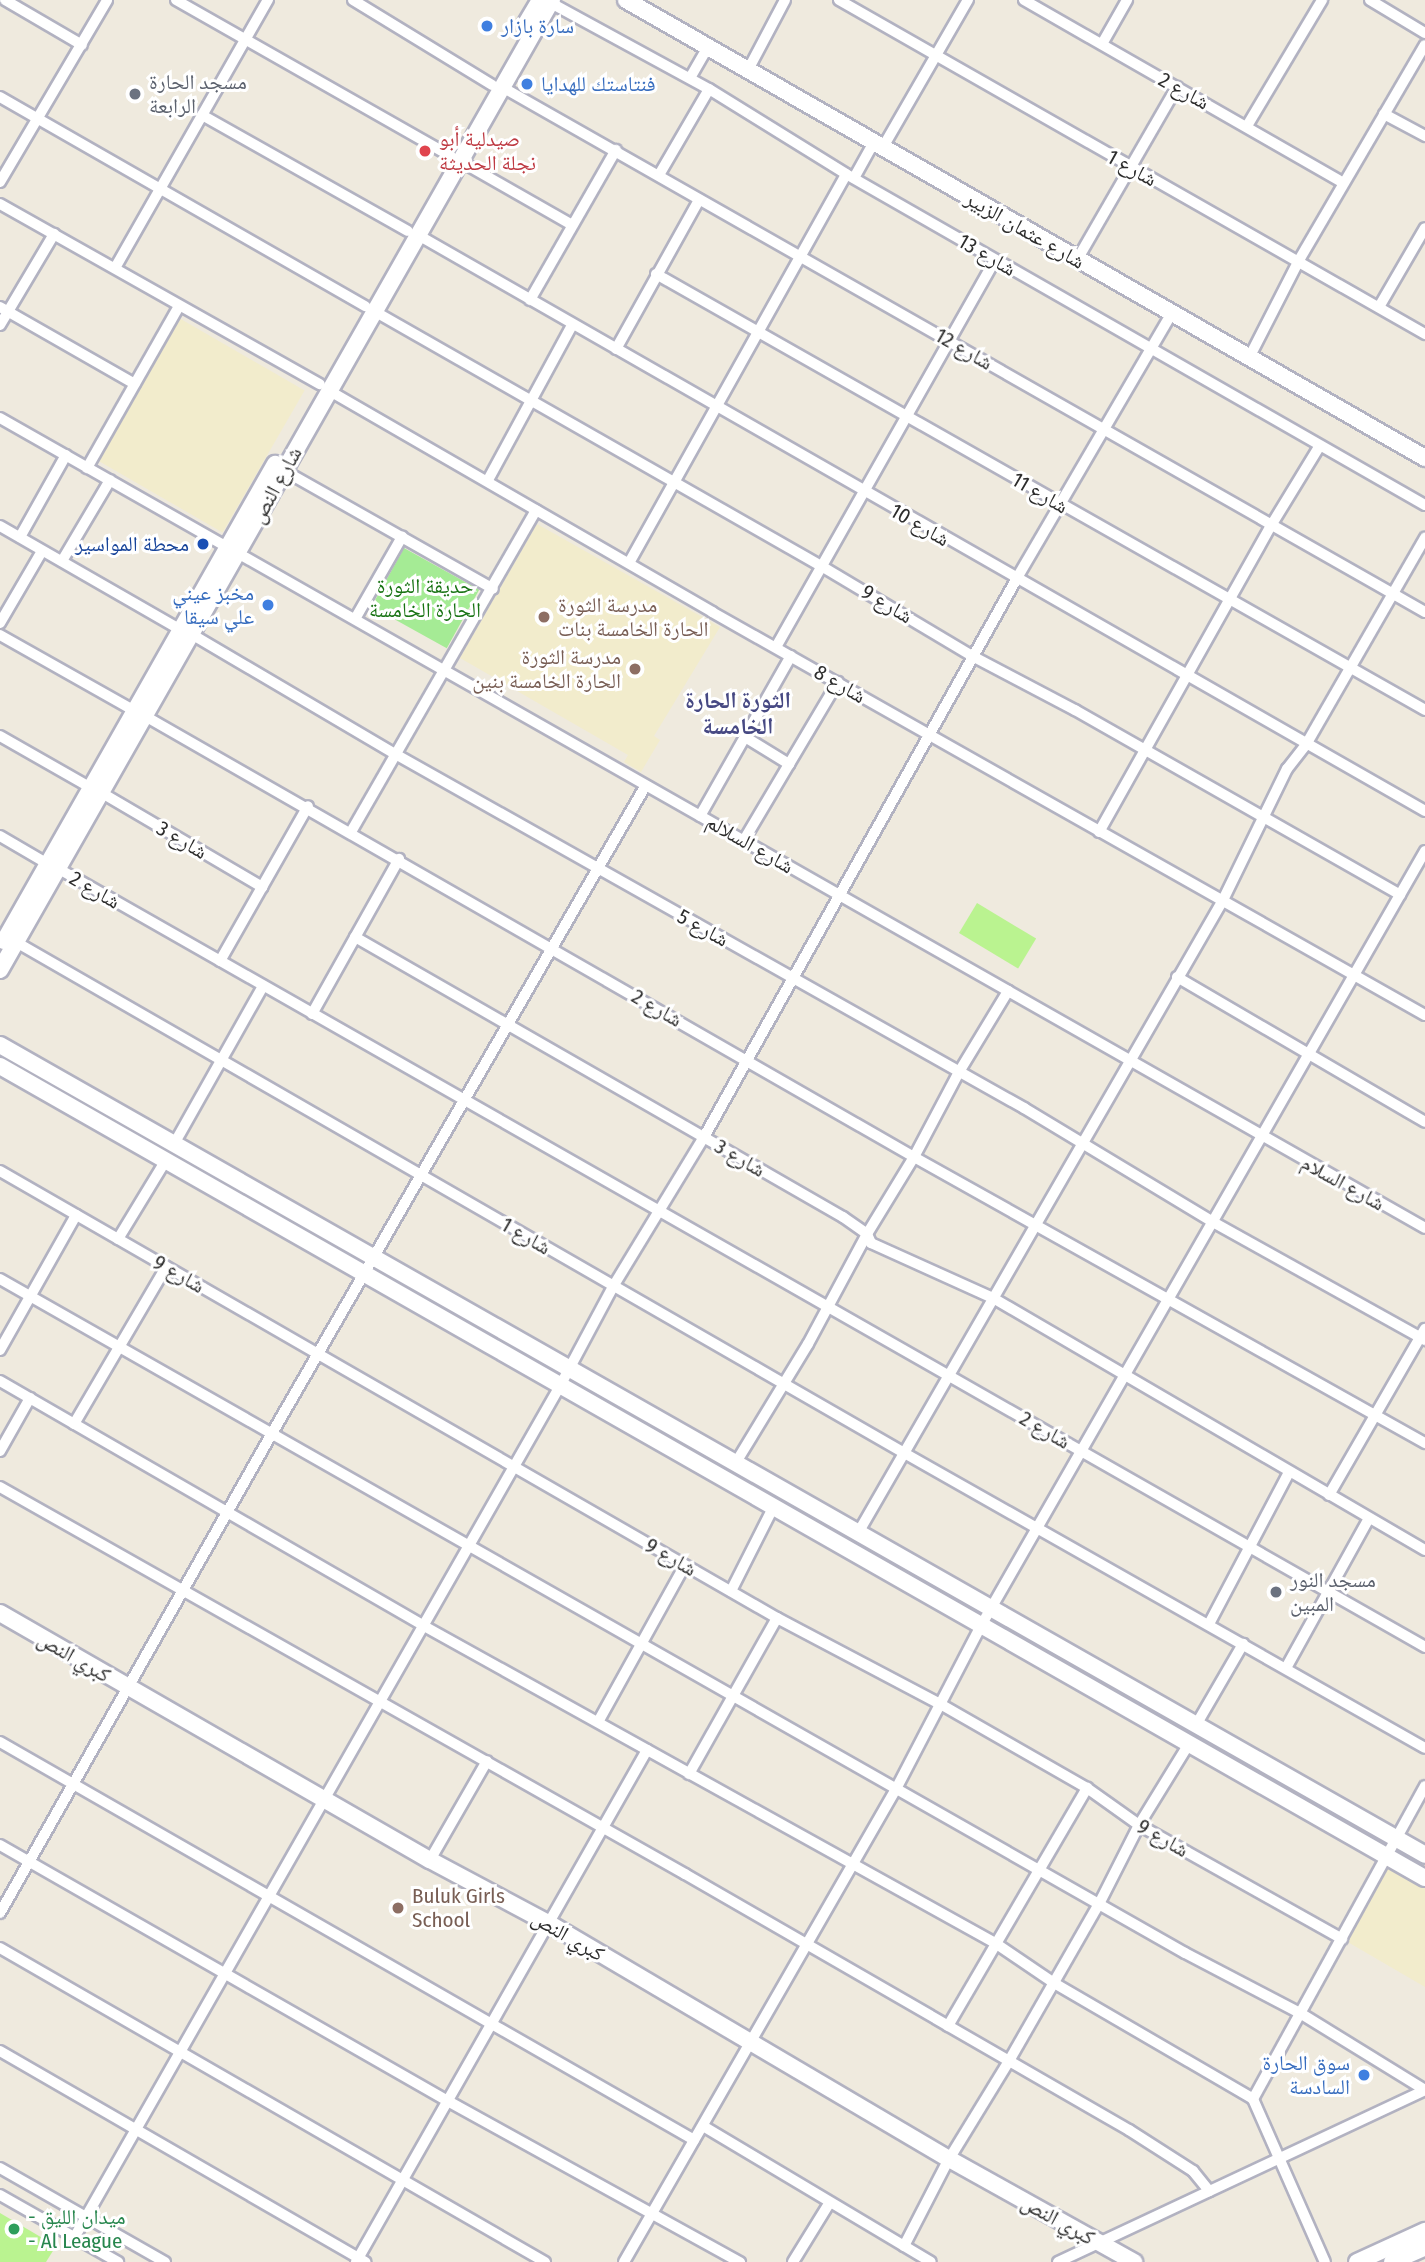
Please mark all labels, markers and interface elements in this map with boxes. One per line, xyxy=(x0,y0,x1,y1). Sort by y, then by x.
place label: سارة بازار xyxy=(501,13,574,39)
marker: سارة بازار xyxy=(479,18,495,34)
street label: شارع 2 xyxy=(1154,67,1214,115)
place label: مسجد الحارة الرابعة xyxy=(149,69,247,119)
place label: فنتاستك للهدايا xyxy=(541,71,656,97)
marker: فنتاستك للهدايا xyxy=(519,76,535,92)
marker: مسجد الحارة الرابعة xyxy=(127,86,143,102)
place label: صيدلية أبو نجلة الحديثة xyxy=(439,126,536,176)
marker: صيدلية أبو نجلة الحديثة xyxy=(417,143,433,159)
street label: شارع 1 xyxy=(1103,144,1161,192)
street label: شارع عثمان الزبير xyxy=(961,186,1089,274)
street label: شارع 13 xyxy=(954,228,1020,282)
street label: شارع 12 xyxy=(931,323,997,375)
street label: شارع النص xyxy=(245,442,307,528)
street label: شارع 11 xyxy=(1007,467,1073,519)
street label: شارع 10 xyxy=(886,498,954,552)
place label: محطة المواسير xyxy=(75,531,189,557)
marker: محطة المواسير xyxy=(195,536,211,552)
park label: حديقة الثورة الحارة الخامسة xyxy=(369,573,481,623)
street label: شارع 9 xyxy=(857,579,917,629)
place label: مخبز عيني علي سيقا xyxy=(172,580,254,630)
place label: مدرسة الثورة الحارة الخامسة بنات xyxy=(558,592,708,642)
marker: مخبز عيني علي سيقا xyxy=(260,597,276,613)
marker: مدرسة الثورة الحارة الخامسة بنات xyxy=(536,609,552,625)
place label: مدرسة الثورة الحارة الخامسة بنين xyxy=(472,644,621,694)
street label: شارع 8 xyxy=(810,659,870,709)
marker: مدرسة الثورة الحارة الخامسة بنين xyxy=(627,661,643,677)
district label: الثورة الحارة الخامسة xyxy=(685,686,791,740)
street label: شارع السلالم xyxy=(702,809,798,879)
street label: شارع 3 xyxy=(152,816,212,864)
street label: شارع 2 xyxy=(65,866,125,914)
street label: شارع 5 xyxy=(673,904,733,952)
street label: شارع 2 xyxy=(627,984,687,1032)
street label: شارع 3 xyxy=(710,1134,770,1182)
street label: شارع السلام xyxy=(1297,1150,1389,1216)
street label: شارع 1 xyxy=(497,1212,555,1260)
street label: شارع 9 xyxy=(149,1249,209,1299)
street label: شارع 2 xyxy=(1015,1406,1075,1454)
street label: شارع 9 xyxy=(641,1532,701,1582)
place label: مسجد النور المبين xyxy=(1290,1567,1376,1617)
marker: مسجد النور المبين xyxy=(1268,1584,1284,1600)
street label: كبري النص xyxy=(33,1626,115,1688)
street label: شارع 9 xyxy=(1133,1813,1193,1863)
place label: Buluk Girls School xyxy=(412,1883,505,1933)
marker: Buluk Girls School xyxy=(390,1900,406,1916)
street label: كبري النص xyxy=(527,1905,609,1967)
place label: سوق الحارة السادسة xyxy=(1262,2050,1350,2100)
marker: سوق الحارة السادسة xyxy=(1356,2067,1372,2083)
street label: كبري النص xyxy=(1017,2190,1099,2250)
place label: - ميدان الليق - Al League xyxy=(28,2204,126,2254)
marker: - ميدان الليق - Al League xyxy=(6,2221,22,2237)

